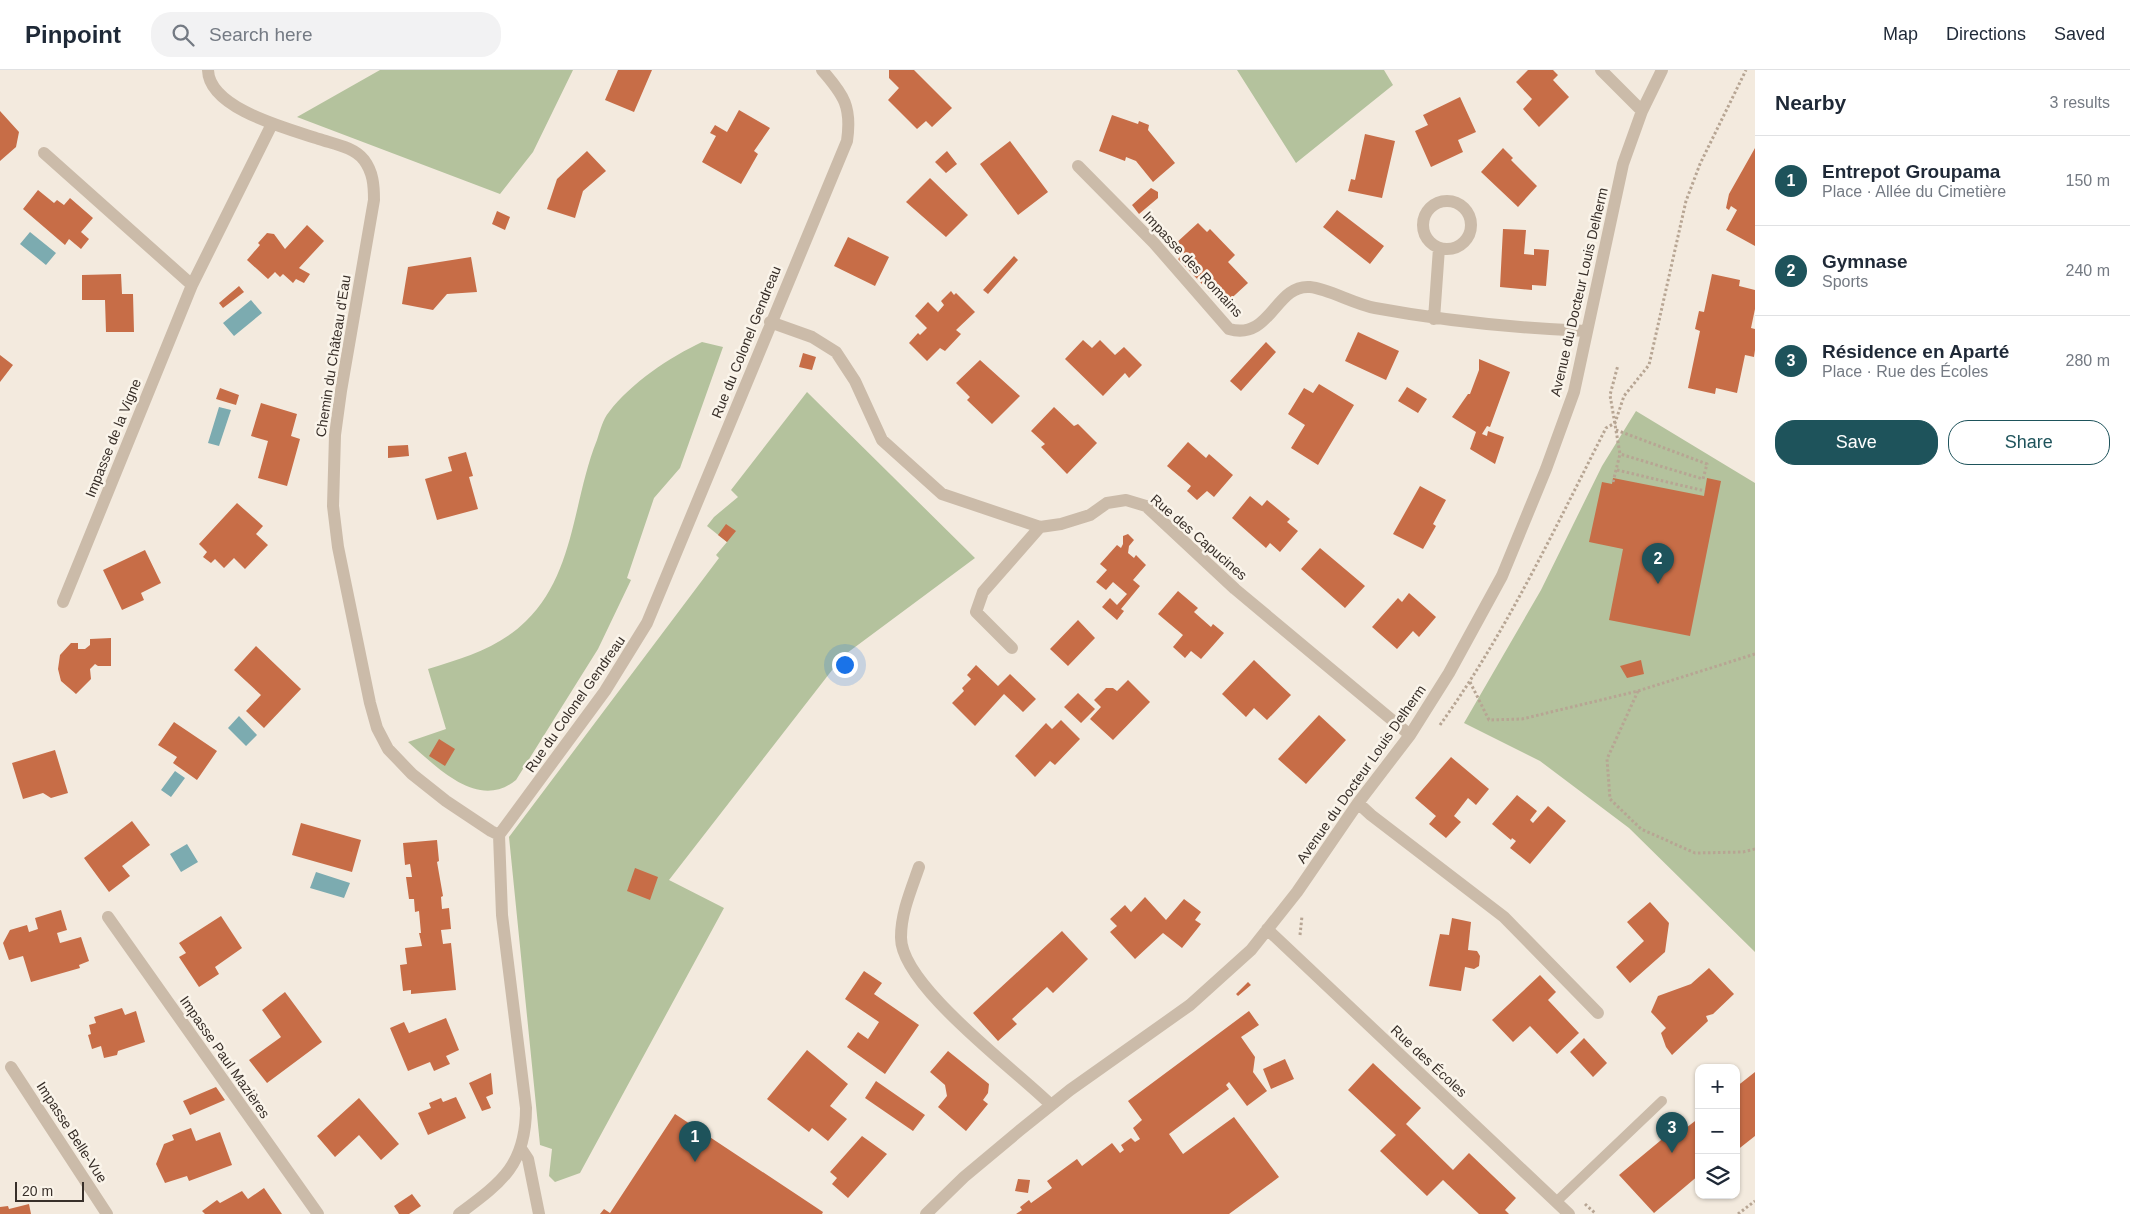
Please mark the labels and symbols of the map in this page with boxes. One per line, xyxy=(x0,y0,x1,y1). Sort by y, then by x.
street label: Avenue du Docteur Louis Delherm xyxy=(1547,186,1611,398)
street label: Impasse des Romains xyxy=(1140,208,1246,320)
street label: Rue du Colonel Gendreau xyxy=(708,264,784,420)
street label: Chemin du Château d'Eau xyxy=(312,274,354,438)
street label: Impasse de la Vigne xyxy=(82,376,144,500)
street label: Rue des Capucines xyxy=(1148,491,1250,583)
pin: 2 xyxy=(1642,543,1674,584)
street label: Rue du Colonel Gendreau xyxy=(522,633,628,775)
your location xyxy=(832,652,858,678)
street label: Avenue du Docteur Louis Delherm xyxy=(1293,682,1429,866)
street label: Impasse Paul Mazières xyxy=(177,993,273,1121)
street label: Rue des Écoles xyxy=(1388,1022,1470,1100)
street label: Impasse Belle-Vue xyxy=(33,1079,111,1186)
pin: 3 xyxy=(1656,1112,1688,1153)
pin: 1 xyxy=(679,1121,711,1162)
scale bar xyxy=(15,1179,84,1202)

